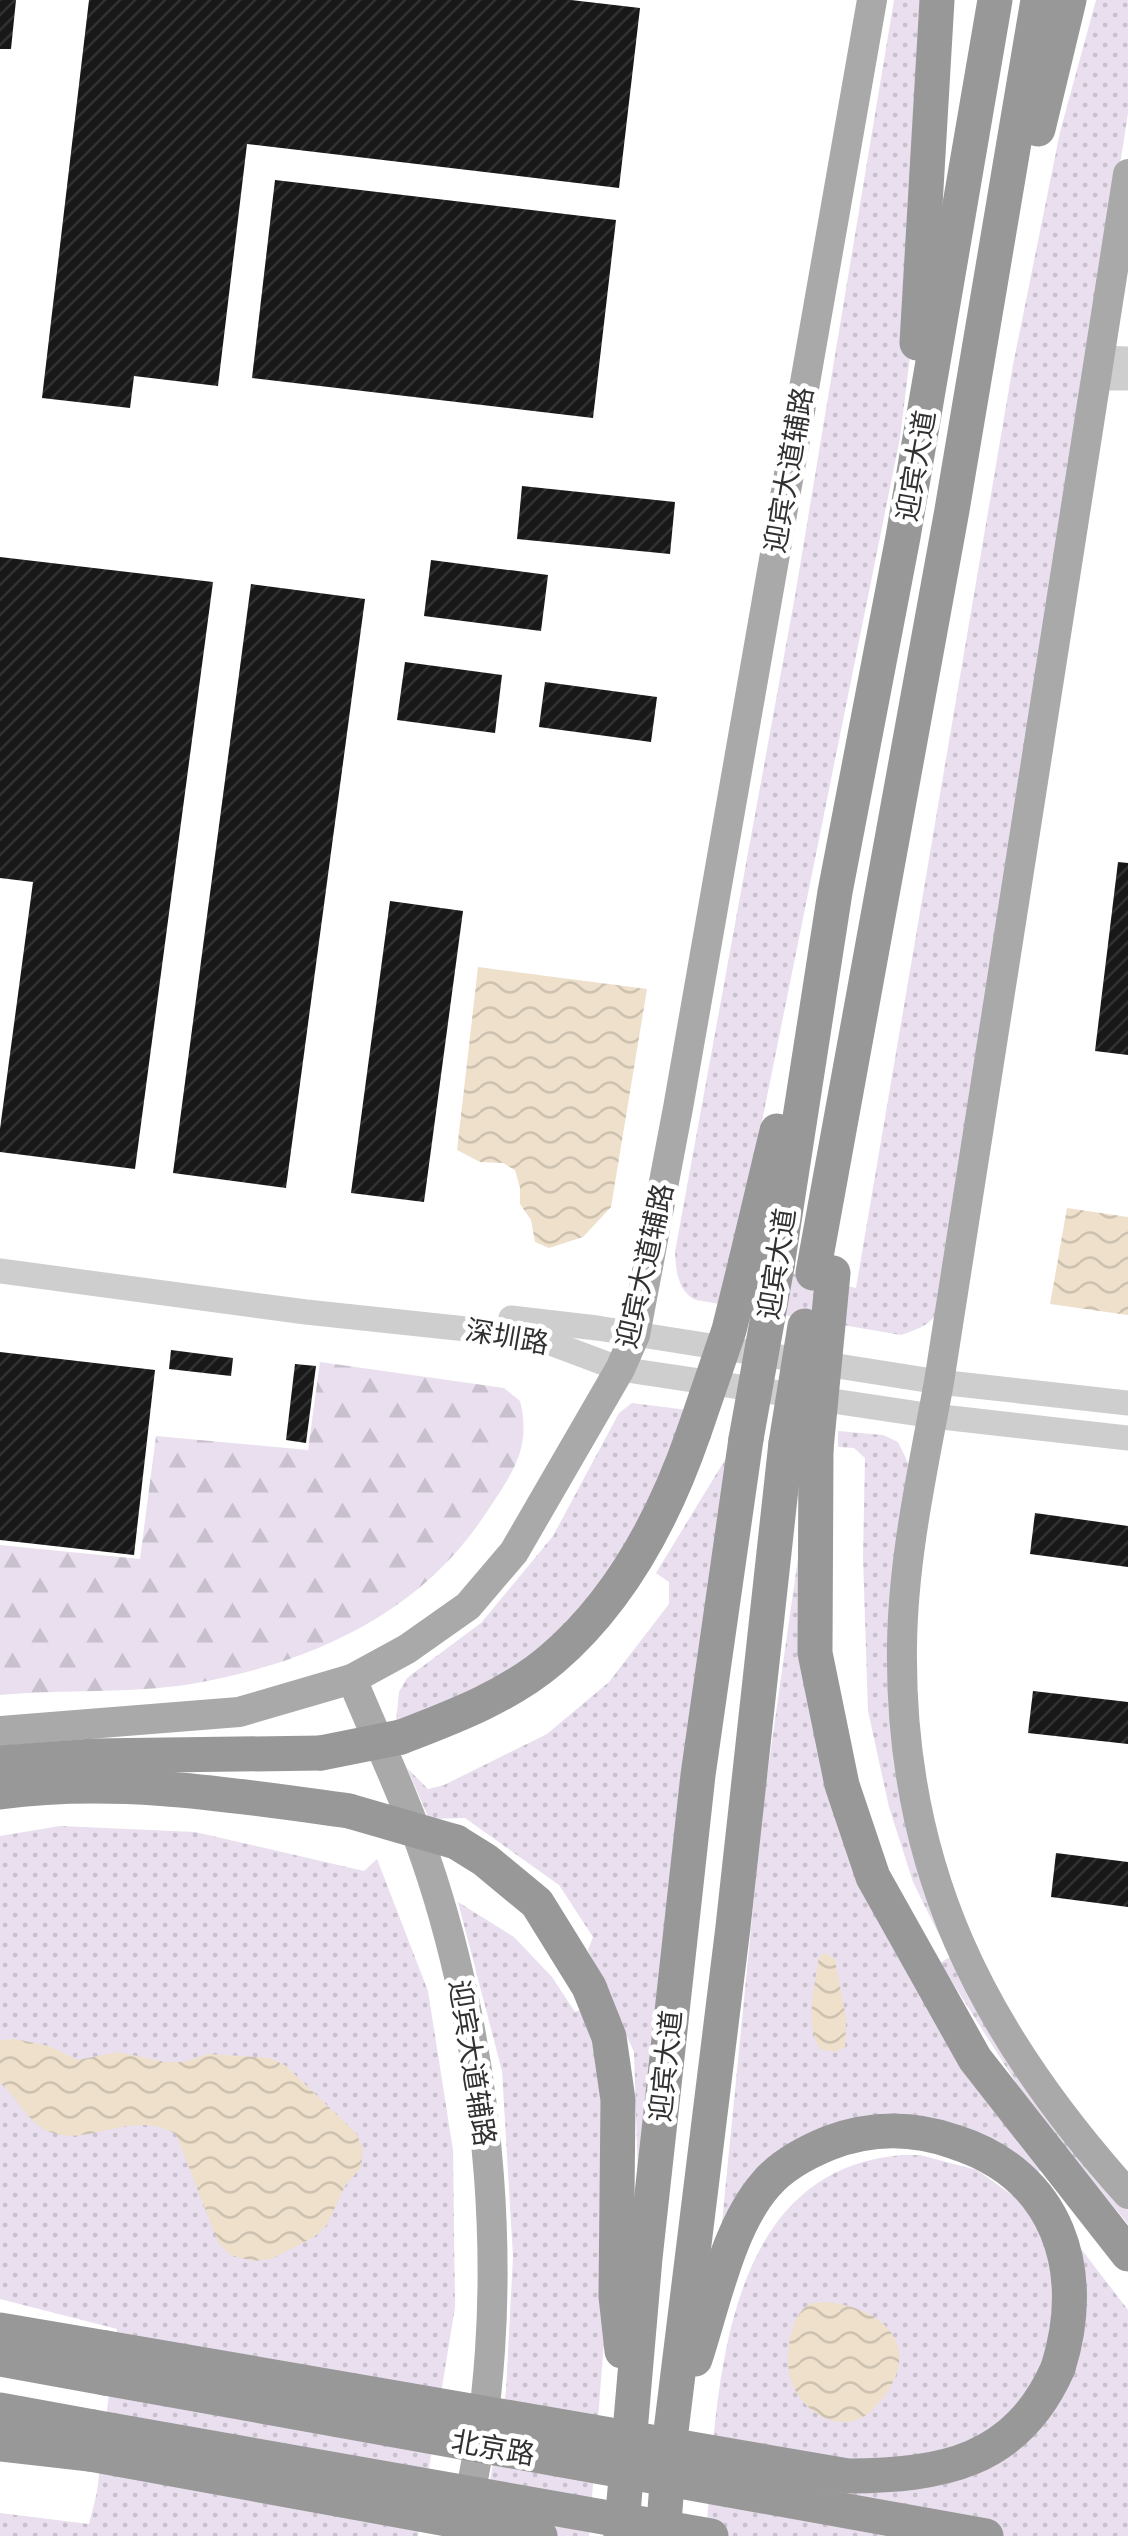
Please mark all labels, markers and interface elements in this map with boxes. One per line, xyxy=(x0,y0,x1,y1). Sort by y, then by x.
street label: 迎宾大道辅路 xyxy=(755,384,823,556)
street label: 迎宾大道 xyxy=(887,407,945,525)
street label: 迎宾大道辅路 xyxy=(607,1180,683,1352)
street label: 迎宾大道 xyxy=(749,1206,805,1322)
street label: 深圳路 xyxy=(462,1311,552,1363)
street label: 迎宾大道辅路 xyxy=(440,1977,504,2149)
street label: 迎宾大道 xyxy=(641,2008,691,2124)
street label: 北京路 xyxy=(448,2422,538,2474)

